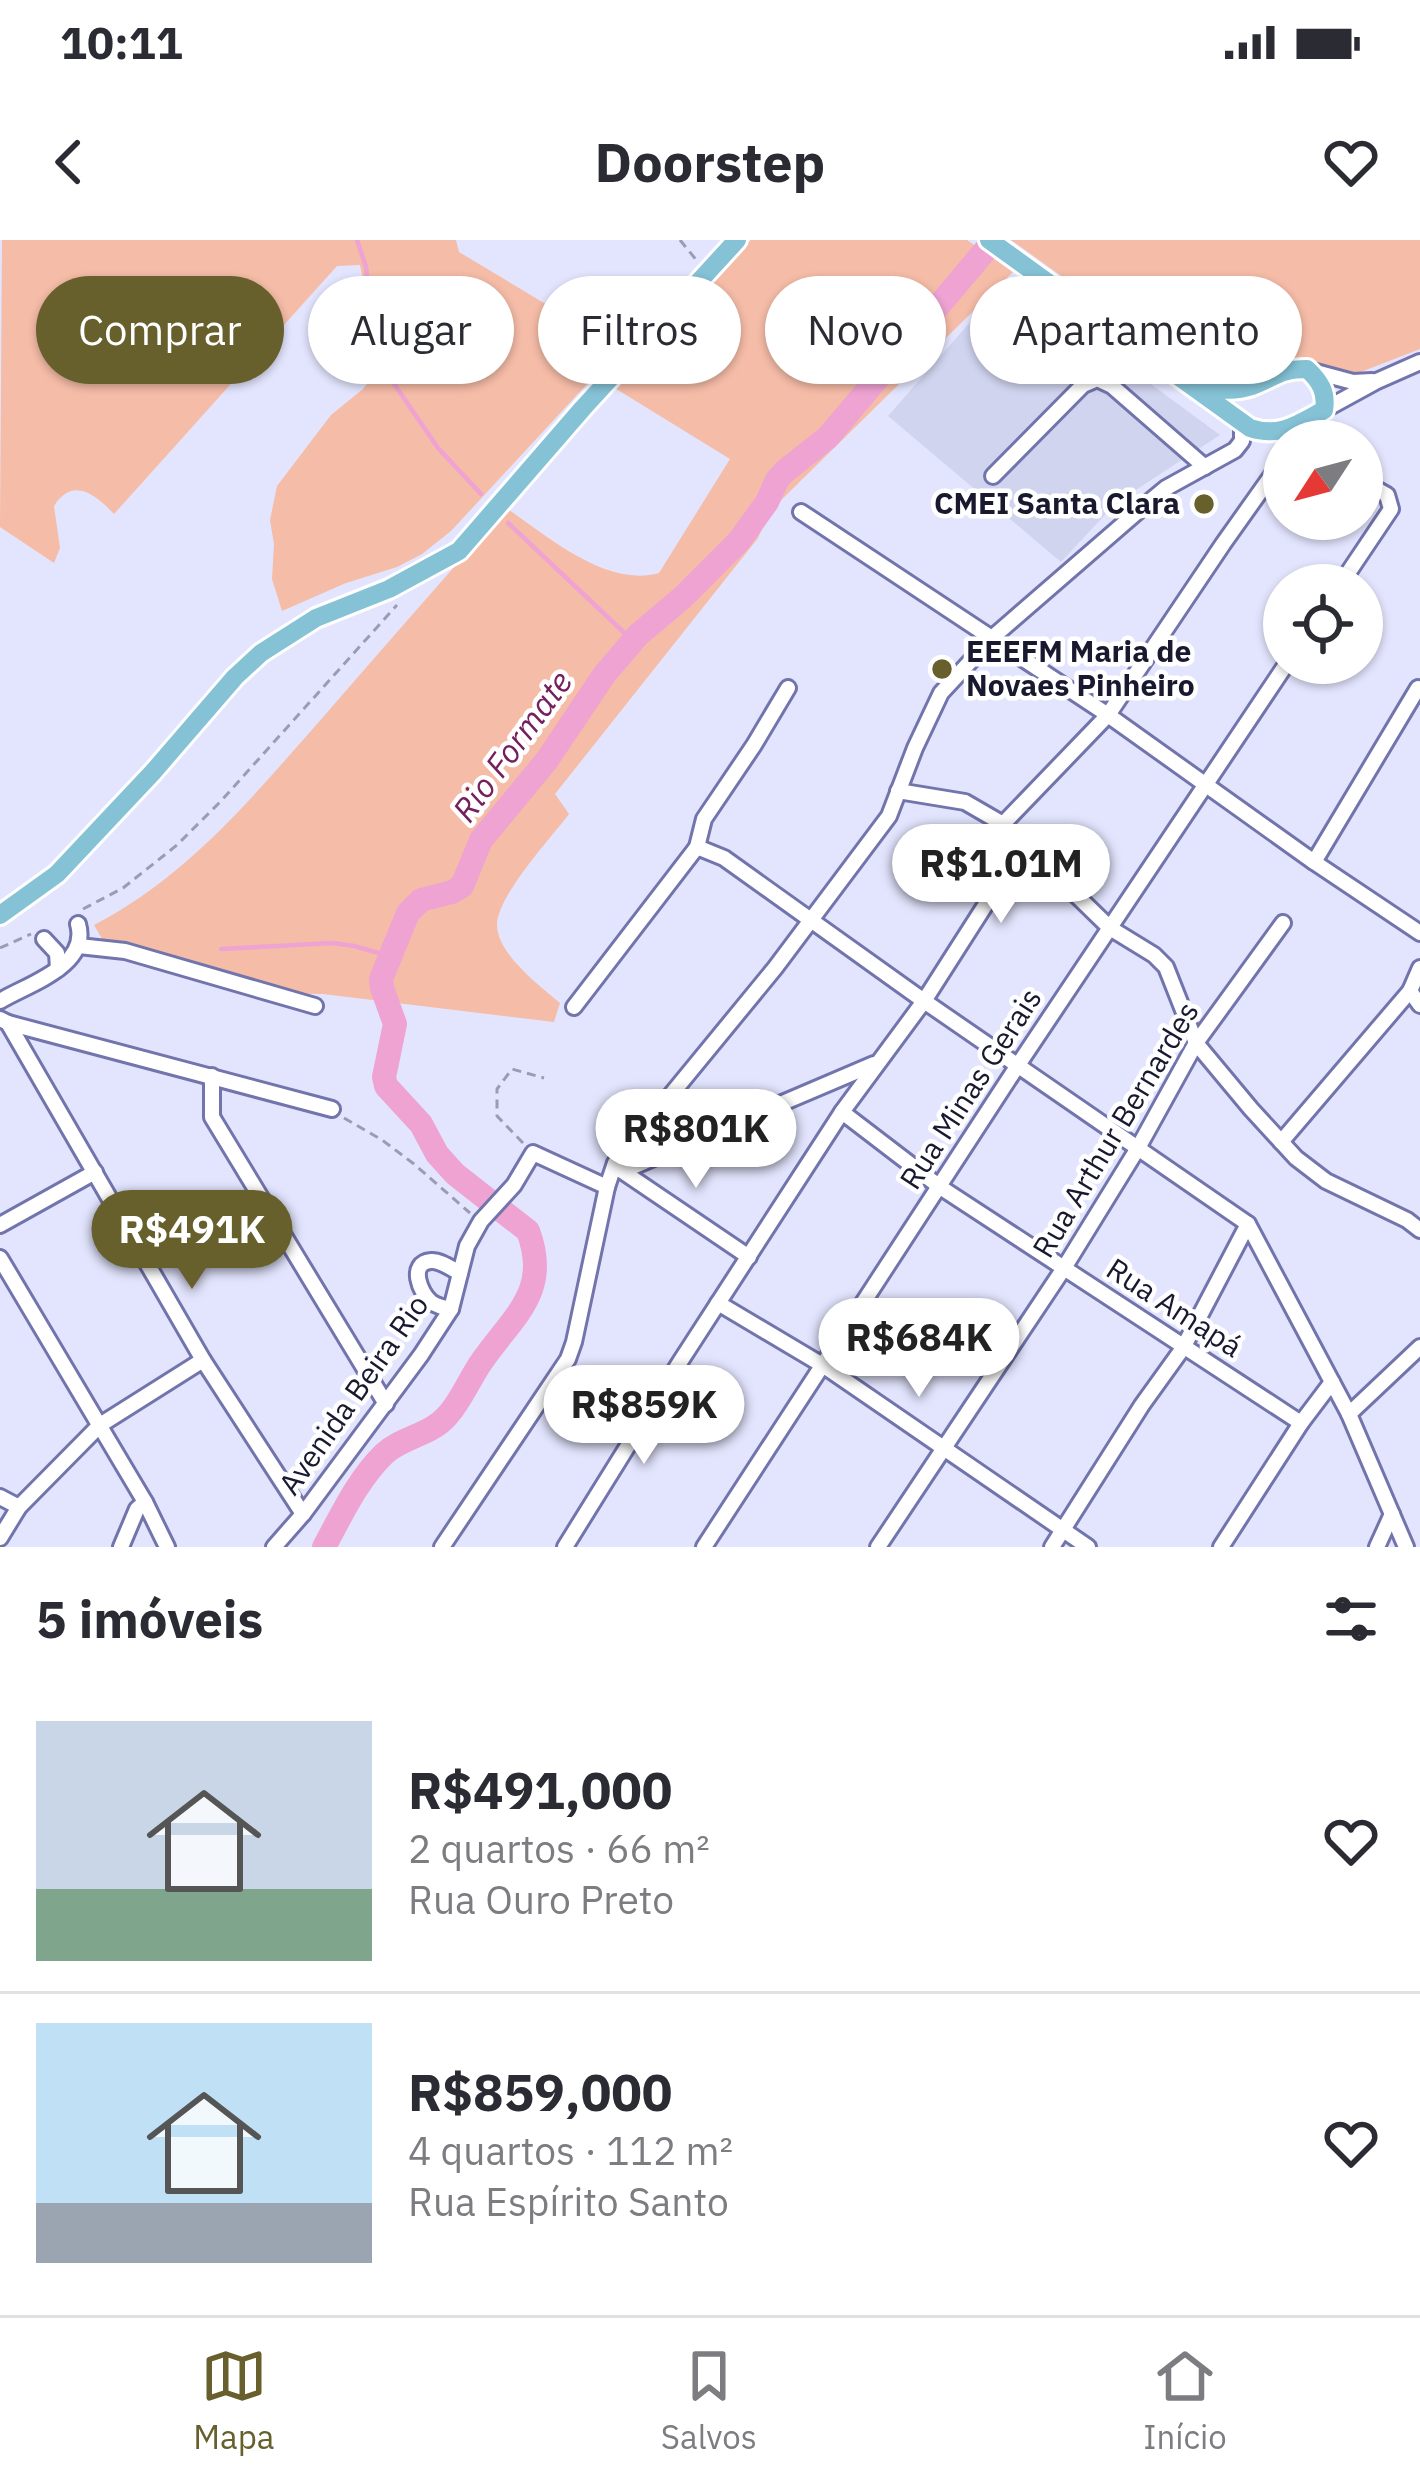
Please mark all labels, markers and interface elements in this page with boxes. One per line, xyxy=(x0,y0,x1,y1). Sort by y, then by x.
text: 10:11 xyxy=(60,13,183,71)
text: Doorstep xyxy=(595,127,825,197)
icon: back xyxy=(36,129,102,195)
icon: heart xyxy=(1318,129,1384,195)
chip: Comprar xyxy=(36,276,284,384)
chip: Alugar xyxy=(308,276,514,384)
chip: Filtros xyxy=(538,276,741,384)
chip: Novo xyxy=(765,276,946,384)
chip: Apartamento xyxy=(970,276,1302,384)
north arrow xyxy=(1263,420,1383,540)
map controls xyxy=(1263,420,1383,684)
place label: CMEI Santa Clara xyxy=(934,483,1180,522)
marker: CMEI Santa Clara xyxy=(1191,491,1217,517)
button: locate xyxy=(1263,564,1383,684)
place label: EEEFM Maria de Novaes Pinheiro xyxy=(966,631,1195,704)
marker: EEEFM Maria de Novaes Pinheiro xyxy=(929,656,955,682)
water label: Rio Formate xyxy=(442,662,581,830)
pin: R$1.01M xyxy=(890,824,1112,926)
text: R$1.01M xyxy=(919,837,1083,888)
street label: Rua Minas Gerais xyxy=(890,980,1049,1196)
street label: Rua Arthur Bernardes xyxy=(1023,994,1207,1264)
pin: R$801K xyxy=(598,1089,794,1191)
text: R$801K xyxy=(622,1102,770,1153)
pin: R$491K xyxy=(94,1190,290,1292)
text: R$491K xyxy=(118,1203,266,1254)
street label: Rua Amapá xyxy=(1100,1248,1250,1365)
street label: Avenida Beira Rio xyxy=(269,1286,436,1502)
pin: R$684K xyxy=(821,1298,1017,1400)
text: R$684K xyxy=(845,1311,993,1362)
pin: R$859K xyxy=(546,1365,742,1467)
text: R$859K xyxy=(570,1378,718,1429)
text: 5 imóveis xyxy=(36,1586,263,1652)
icon: filters xyxy=(1318,1586,1384,1652)
text: R$491,000 xyxy=(408,1757,672,1823)
icon: home xyxy=(132,1769,276,1913)
icon: heart xyxy=(1318,1808,1384,1874)
text: 2 quartos · 66 m² xyxy=(408,1823,710,1874)
text: Rua Ouro Preto xyxy=(408,1874,674,1925)
text: R$859,000 xyxy=(408,2059,672,2125)
icon: home xyxy=(132,2071,276,2215)
icon: heart xyxy=(1318,2110,1384,2176)
text: 4 quartos · 112 m² xyxy=(408,2125,733,2176)
text: Rua Espírito Santo xyxy=(408,2176,729,2227)
tab: Mapa xyxy=(193,2343,274,2458)
tab: Salvos xyxy=(661,2343,757,2458)
tab: Início xyxy=(1143,2343,1227,2458)

